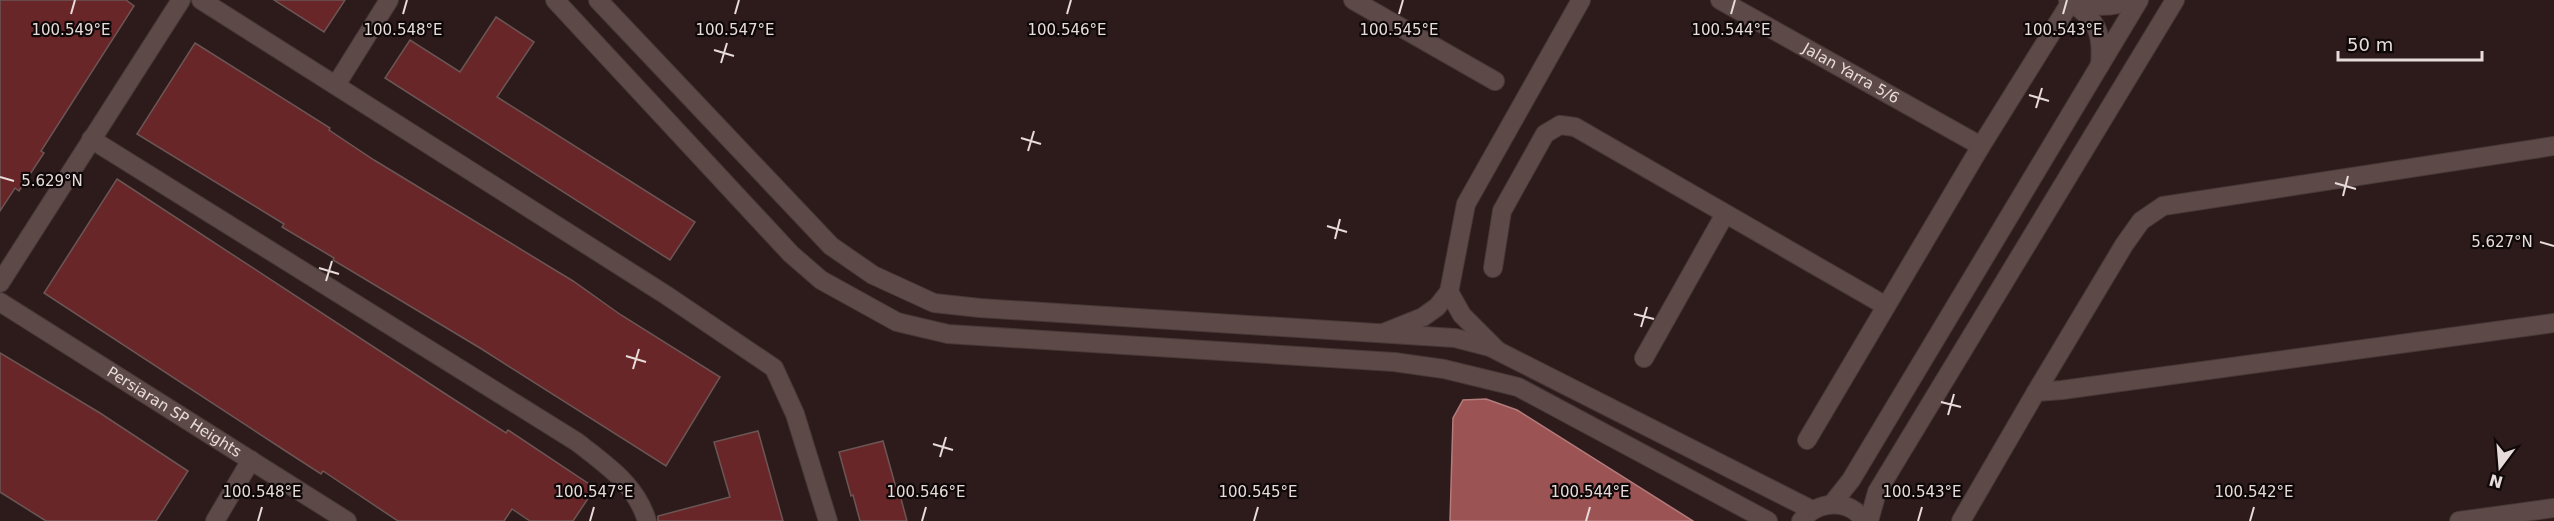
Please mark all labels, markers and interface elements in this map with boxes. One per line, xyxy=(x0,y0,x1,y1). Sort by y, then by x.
text: 100.549°E xyxy=(31,21,111,39)
text: 100.548°E xyxy=(363,21,443,39)
text: 100.547°E xyxy=(695,21,775,39)
text: 100.546°E xyxy=(1027,21,1107,39)
text: 100.545°E xyxy=(1359,21,1439,39)
text: 100.544°E xyxy=(1691,21,1771,39)
text: 100.543°E xyxy=(2023,21,2103,39)
scale bar xyxy=(2338,24,2482,62)
text: 50 m xyxy=(2347,34,2393,55)
street label: Jalan Yarra 5/6 xyxy=(1799,39,1902,107)
text: 5.629°N xyxy=(21,172,83,190)
text: 5.627°N xyxy=(2471,233,2533,251)
street label: Persiaran SP Heights xyxy=(104,363,245,461)
north arrow xyxy=(2470,437,2530,497)
text: N xyxy=(2487,470,2505,492)
text: 100.548°E xyxy=(222,483,302,501)
text: 100.547°E xyxy=(554,483,634,501)
text: 100.546°E xyxy=(886,483,966,501)
text: 100.545°E xyxy=(1218,483,1298,501)
text: 100.544°E xyxy=(1550,483,1630,501)
text: 100.543°E xyxy=(1882,483,1962,501)
text: 100.542°E xyxy=(2214,483,2294,501)

